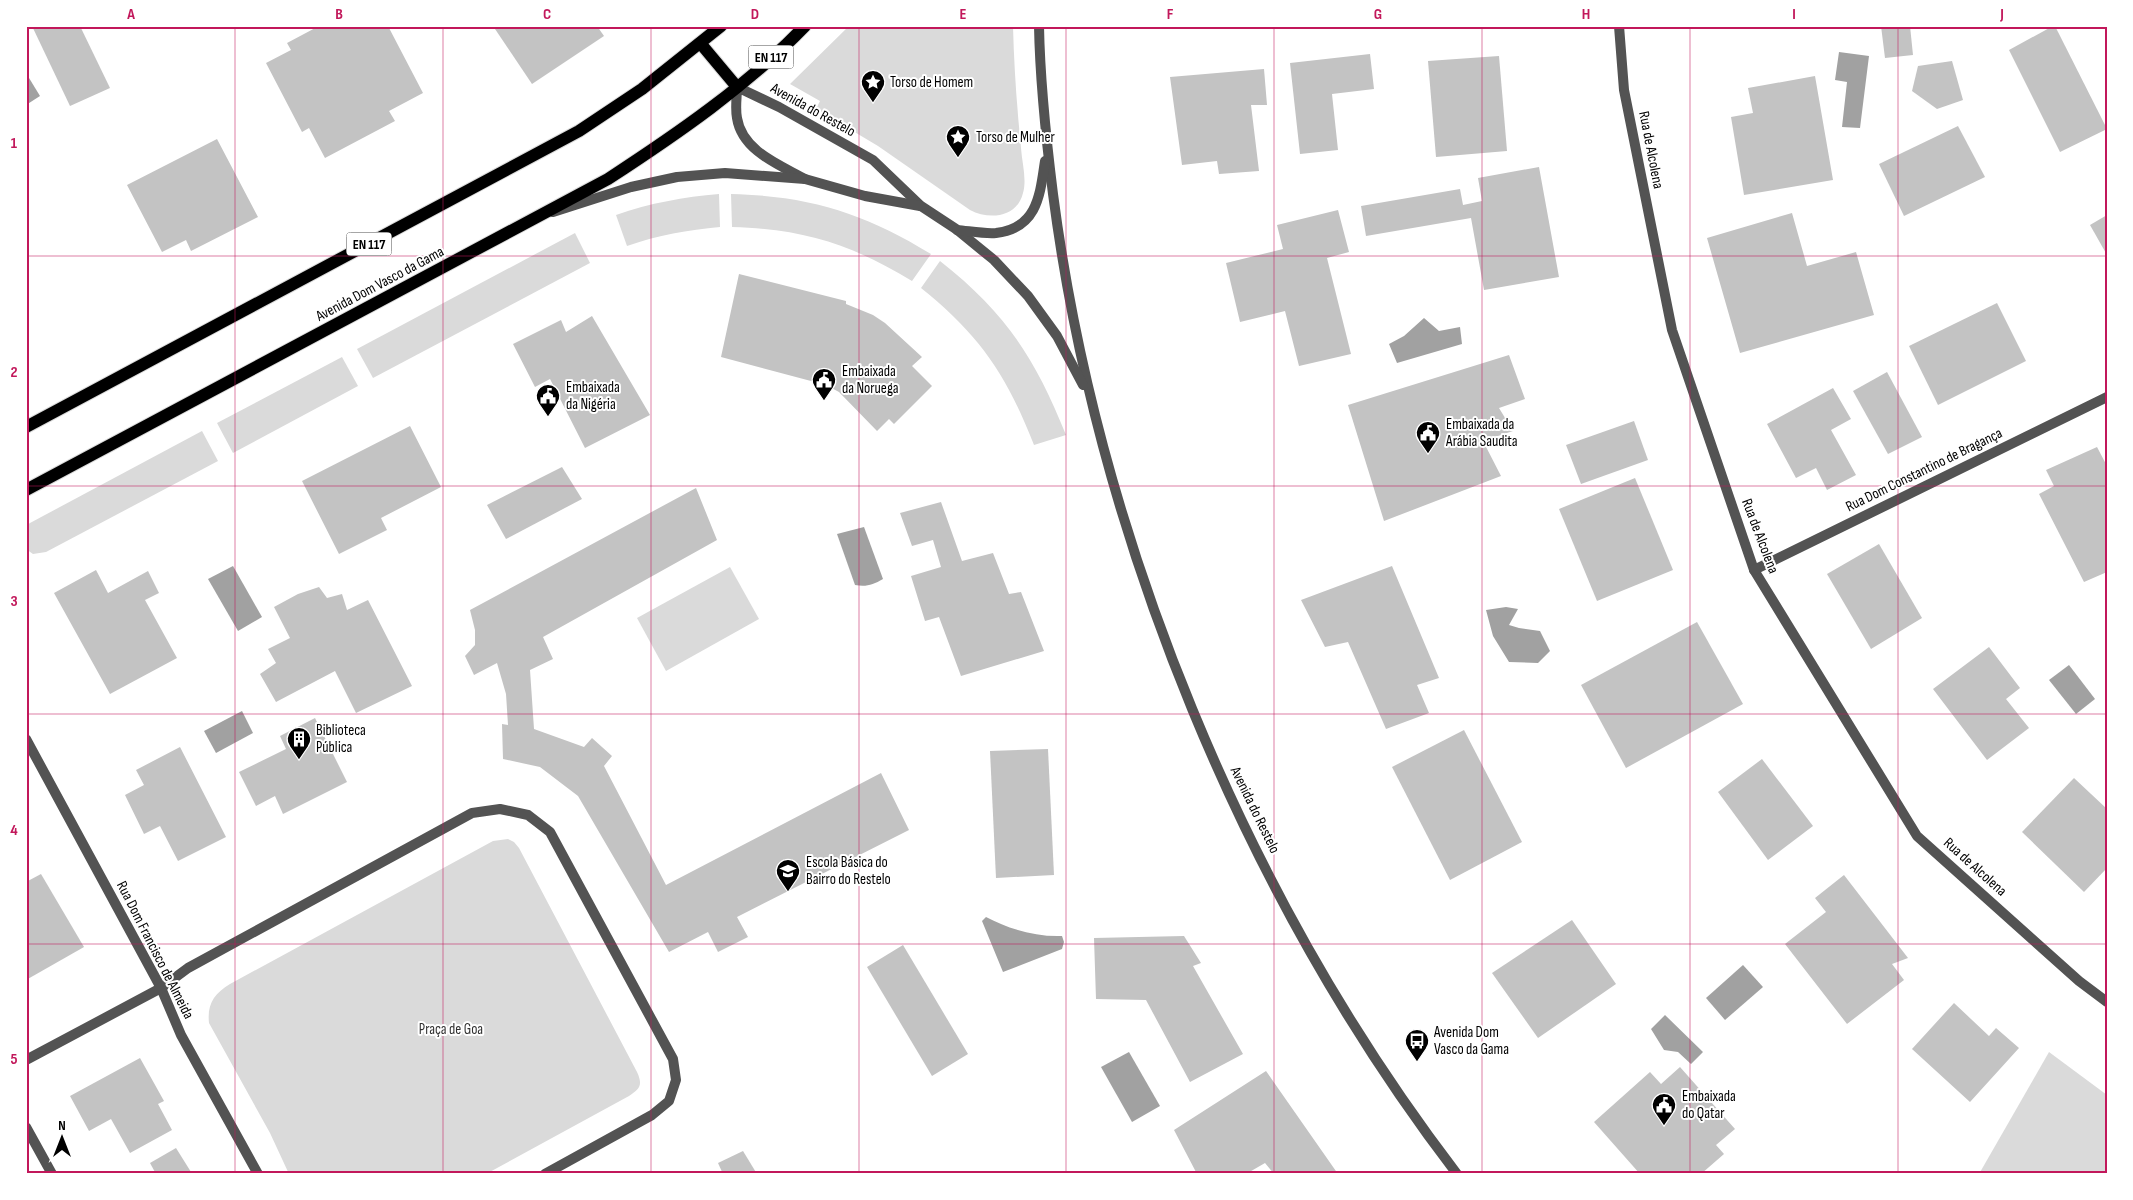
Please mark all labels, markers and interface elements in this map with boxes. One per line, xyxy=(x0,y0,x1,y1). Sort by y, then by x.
text: A xyxy=(126,5,135,24)
text: B xyxy=(335,5,343,24)
text: C xyxy=(543,5,551,24)
text: D xyxy=(751,5,759,24)
text: E xyxy=(960,5,967,24)
text: F xyxy=(1167,5,1174,24)
text: G xyxy=(1374,5,1382,24)
text: H xyxy=(1582,5,1590,24)
text: I xyxy=(1792,5,1796,24)
text: J xyxy=(1999,5,2004,24)
road number: EN 117 xyxy=(748,46,794,68)
place icon: Torso de Homem xyxy=(860,69,886,103)
place label: Torso de Homem xyxy=(890,73,973,92)
street label: Avenida do Restelo xyxy=(766,78,859,141)
street label: Rua de Alcolena xyxy=(1634,110,1668,191)
place icon: Torso de Mulher xyxy=(945,124,971,158)
place label: Torso de Mulher xyxy=(976,128,1055,147)
text: 1 xyxy=(11,134,18,153)
road number: EN 117 xyxy=(346,232,392,255)
street label: Avenida Dom Vasco da Gama xyxy=(312,242,447,326)
place label: Embaixada da Noruega xyxy=(842,362,899,398)
text: 2 xyxy=(10,363,18,382)
public building icon: Embaixada da Noruega xyxy=(811,367,837,401)
place label: Embaixada da Nigéria xyxy=(566,378,620,414)
public building icon: Embaixada da Nigéria xyxy=(535,383,561,417)
place label: Embaixada da Arábia Saudita xyxy=(1445,415,1518,451)
public building icon: Embaixada da Arábia Saudita xyxy=(1415,420,1441,454)
street label: Rua Dom Constantino de Bragança xyxy=(1842,424,2006,516)
street label: Rua de Alcolena xyxy=(1737,496,1783,576)
text: 3 xyxy=(10,592,18,611)
place label: Biblioteca Pública xyxy=(316,721,366,757)
building icon: Biblioteca Pública xyxy=(286,726,312,760)
street label: Avenida do Restelo xyxy=(1225,763,1284,856)
text: 4 xyxy=(10,821,18,840)
street label: Rua de Alcolena xyxy=(1939,834,2011,901)
place label: Escola Básica do Bairro do Restelo xyxy=(806,853,891,889)
school or university icon: Escola Básica do Bairro do Restelo xyxy=(775,858,801,892)
street label: Rua Dom Francisco de Almeida xyxy=(112,878,198,1022)
park label: Praça de Goa xyxy=(419,1020,483,1039)
place label: Avenida Dom Vasco da Gama xyxy=(1433,1023,1509,1059)
bus stop icon: Avenida Dom Vasco da Gama xyxy=(1404,1028,1430,1062)
text: 5 xyxy=(10,1050,18,1069)
place label: Embaixada do Qatar xyxy=(1682,1087,1736,1123)
public building icon: Embaixada do Qatar xyxy=(1651,1092,1677,1126)
north arrow xyxy=(38,1112,88,1162)
text: N xyxy=(58,1117,66,1134)

